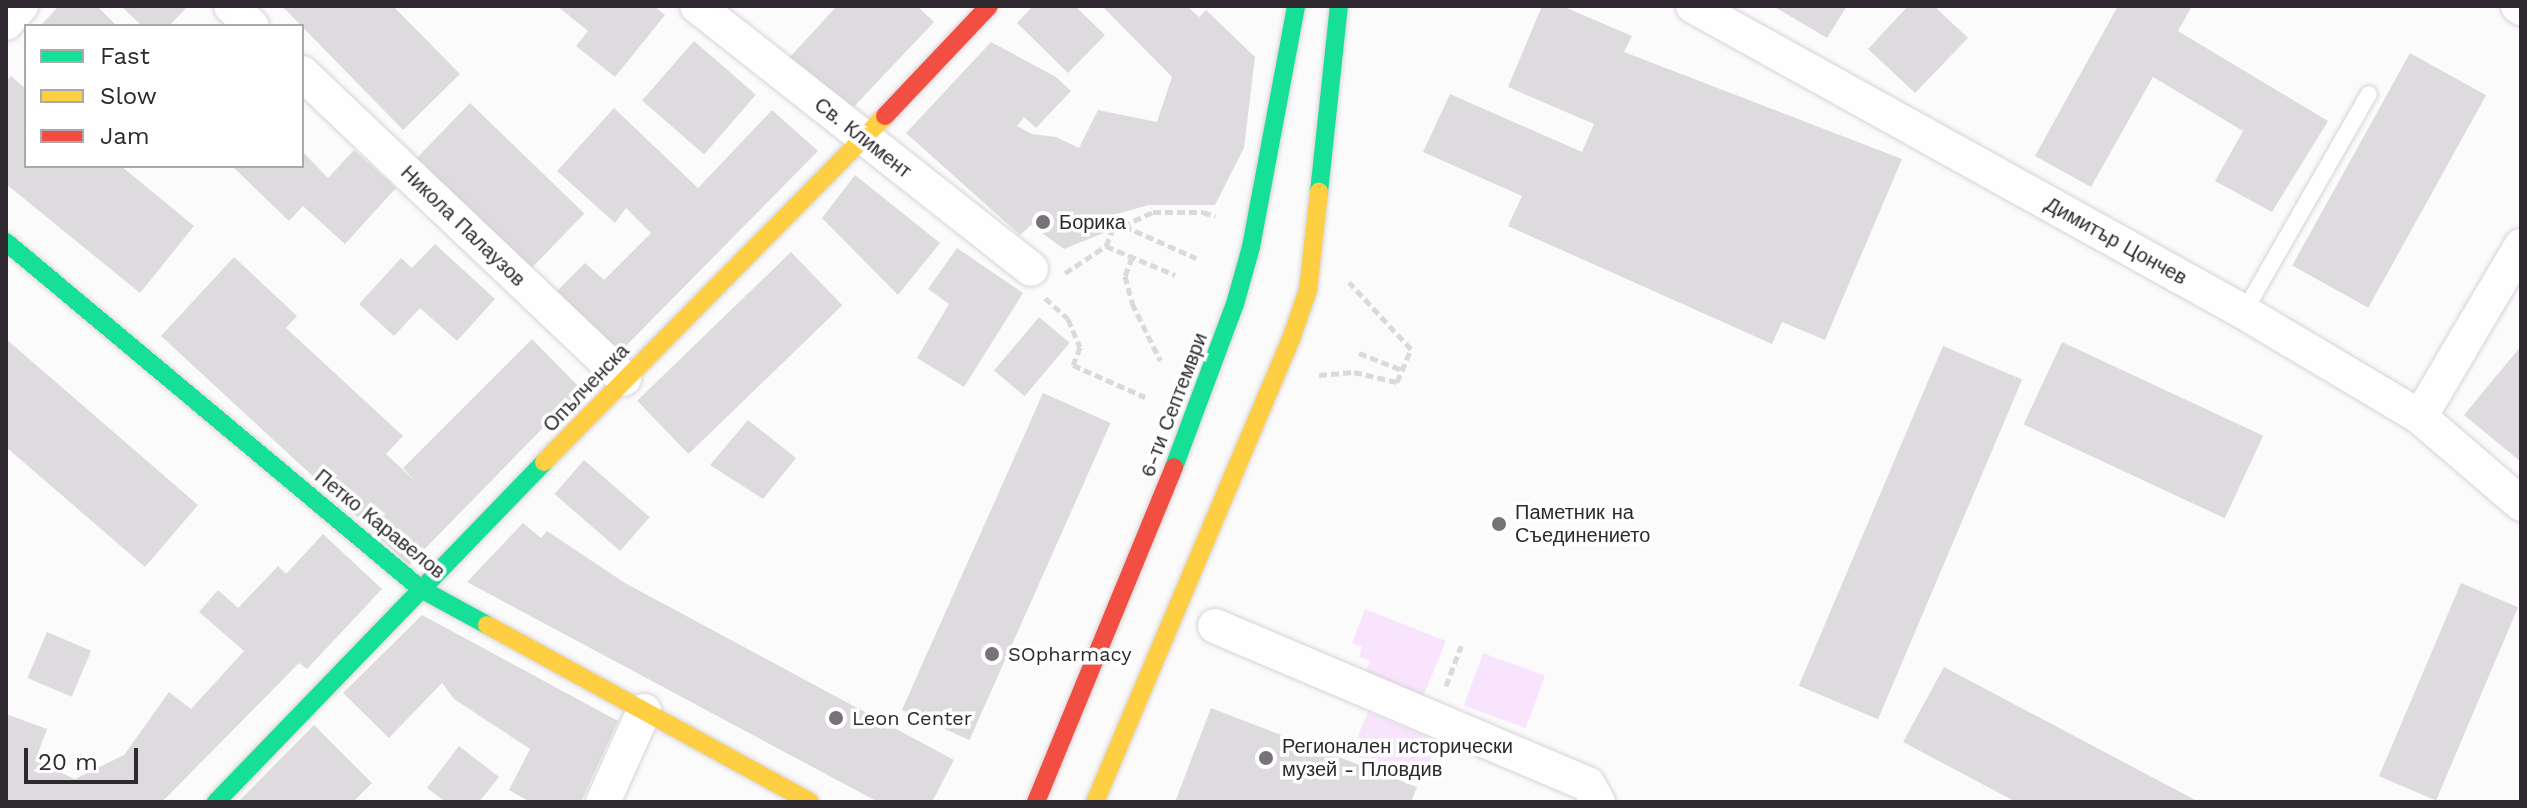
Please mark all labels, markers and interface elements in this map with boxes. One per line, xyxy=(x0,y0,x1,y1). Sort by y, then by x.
legend xyxy=(24,24,304,168)
text: Fast xyxy=(100,42,150,70)
text: Slow xyxy=(100,82,157,110)
street label: Св. Климент xyxy=(810,93,916,183)
text: Jam xyxy=(100,122,150,150)
street label: Никола Палаузов xyxy=(396,161,530,291)
street label: Димитър Цончев xyxy=(2041,192,2191,290)
place label: Борика xyxy=(1059,210,1126,234)
marker: Борика xyxy=(1034,213,1052,231)
street label: 6-ти Септември xyxy=(1135,329,1213,481)
street label: Опълченска xyxy=(538,339,634,437)
street label: Петко Каравелов xyxy=(310,464,450,584)
place label: Паметник на Съединението xyxy=(1515,500,1650,547)
marker: Паметник на Съединението xyxy=(1490,515,1508,533)
place label: SOpharmacy xyxy=(1008,642,1132,666)
marker: SOpharmacy xyxy=(983,645,1001,663)
place label: Leon Center xyxy=(852,706,972,730)
marker: Leon Center xyxy=(827,709,845,727)
scale bar xyxy=(28,732,142,782)
place label: Регионален исторически музей - Пловдив xyxy=(1282,734,1513,781)
text: 20 m xyxy=(38,748,98,776)
marker: Регионален исторически музей - Пловдив xyxy=(1257,749,1275,767)

